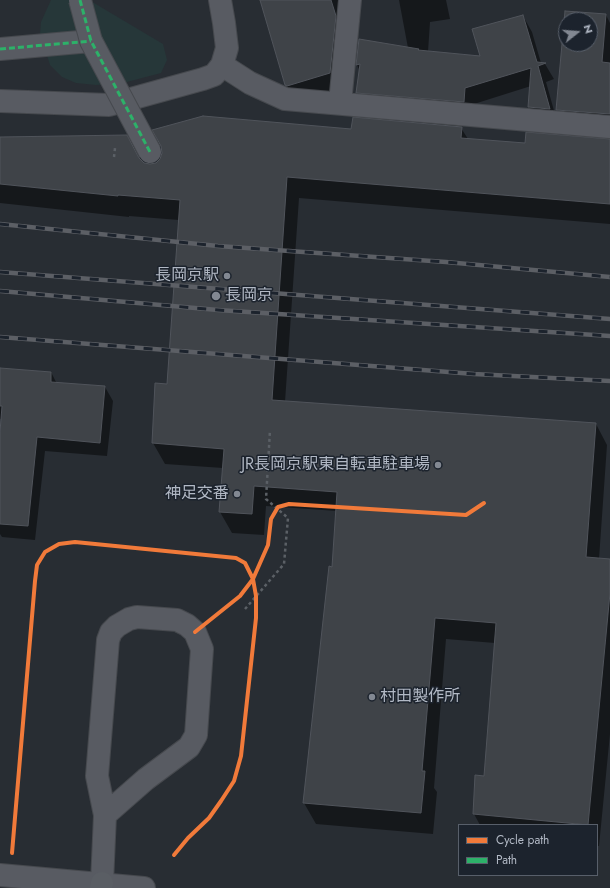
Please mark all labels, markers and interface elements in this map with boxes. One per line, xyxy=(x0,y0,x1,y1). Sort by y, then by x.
north arrow xyxy=(558,12,598,52)
text: N xyxy=(580,22,597,35)
place label: 長岡京駅 xyxy=(155,266,219,286)
marker: 長岡京駅 xyxy=(222,271,232,281)
place label: 長岡京 xyxy=(225,286,273,306)
marker: 長岡京 xyxy=(210,290,222,302)
place label: JR長岡京駅東自転車駐車場 xyxy=(241,455,430,475)
marker: JR長岡京駅東自転車駐車場 xyxy=(433,460,443,470)
place label: 神足交番 xyxy=(165,484,229,504)
marker: 神足交番 xyxy=(232,489,242,499)
place label: 村田製作所 xyxy=(380,687,460,707)
marker: 村田製作所 xyxy=(367,692,377,702)
legend xyxy=(458,824,598,876)
text: Cycle path xyxy=(496,831,549,849)
text: Path xyxy=(496,851,517,869)

